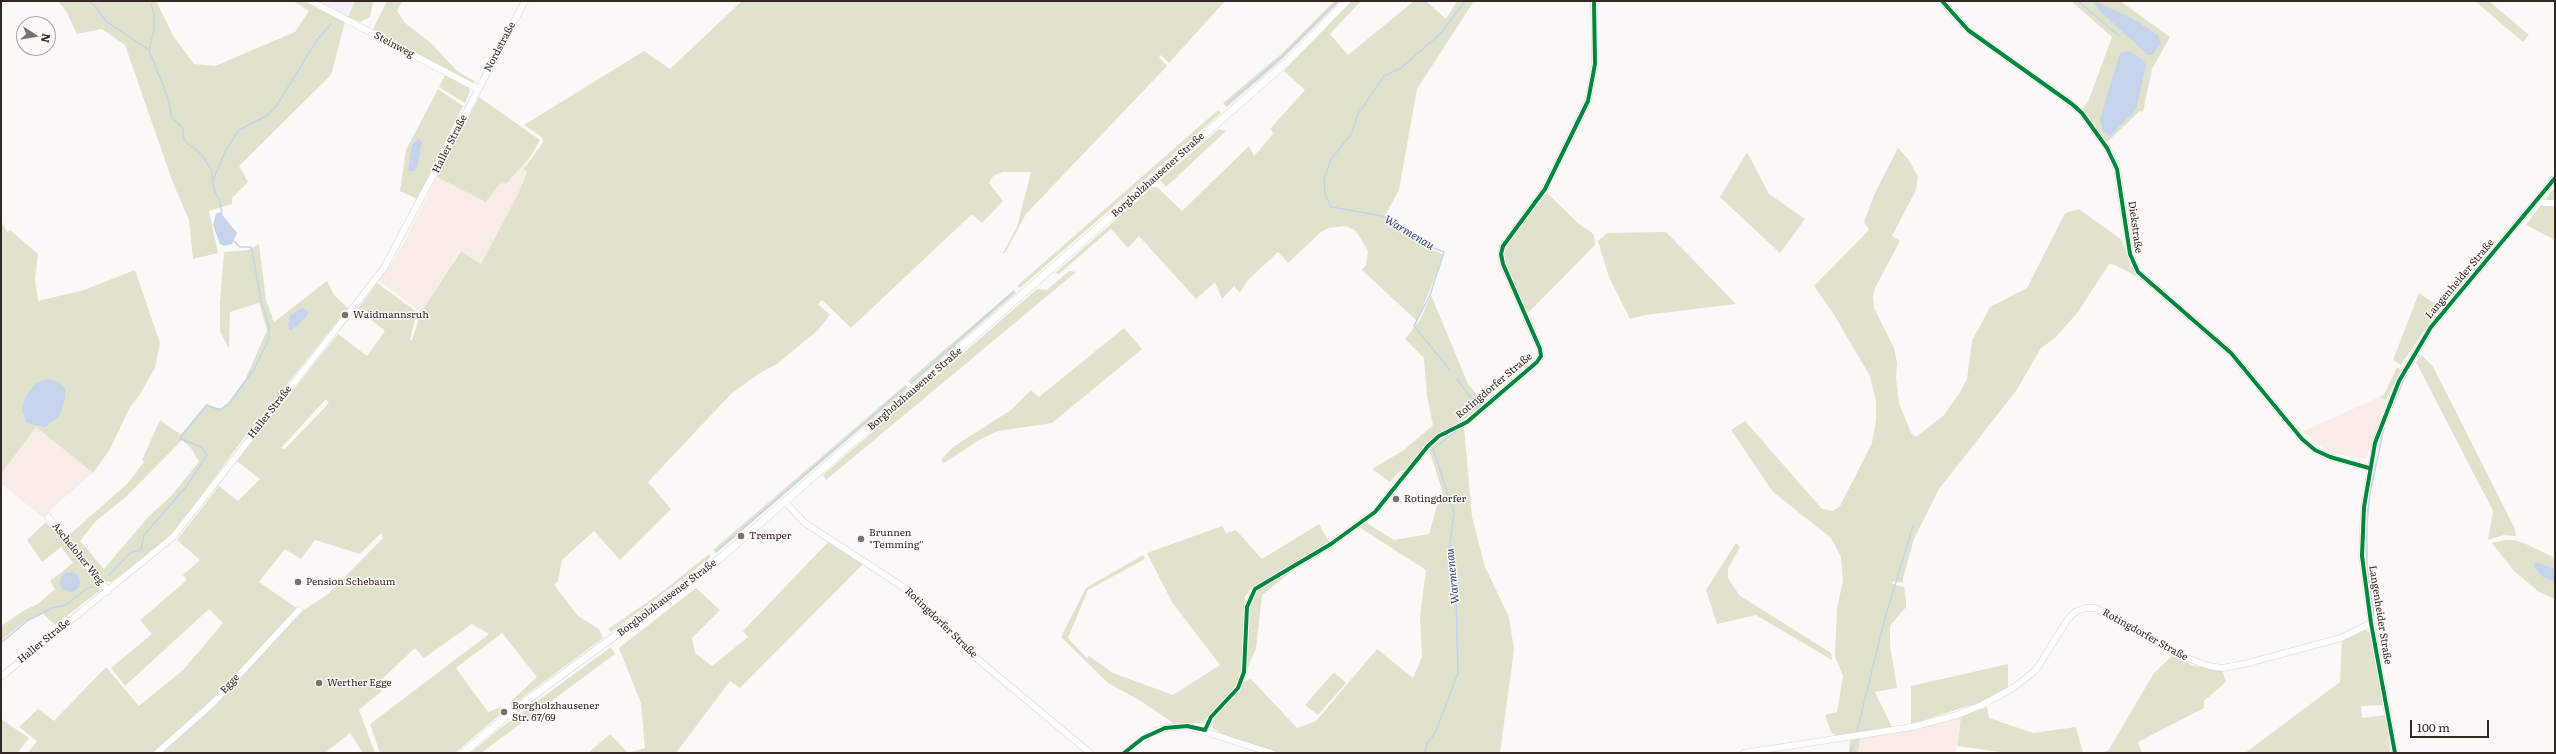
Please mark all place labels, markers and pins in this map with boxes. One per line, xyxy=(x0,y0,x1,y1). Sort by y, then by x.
place label: Waidmannsruh xyxy=(353,309,429,321)
marker: Waidmannsruh xyxy=(340,310,350,320)
place label: Rotingdorfer xyxy=(1404,493,1466,505)
marker: Rotingdorfer xyxy=(1391,494,1401,504)
place label: Brunnen "Temming" xyxy=(869,527,923,550)
place label: Tremper xyxy=(749,530,791,542)
marker: Tremper xyxy=(736,531,746,541)
marker: Brunnen "Temming" xyxy=(856,534,866,544)
place label: Pension Schebaum xyxy=(306,576,395,588)
marker: Pension Schebaum xyxy=(293,577,303,587)
place label: Werther Egge xyxy=(327,677,392,689)
marker: Werther Egge xyxy=(314,678,324,688)
place label: Borgholzhausener Str. 67/69 xyxy=(512,700,599,724)
marker: Borgholzhausener Str. 67/69 xyxy=(499,707,509,717)

